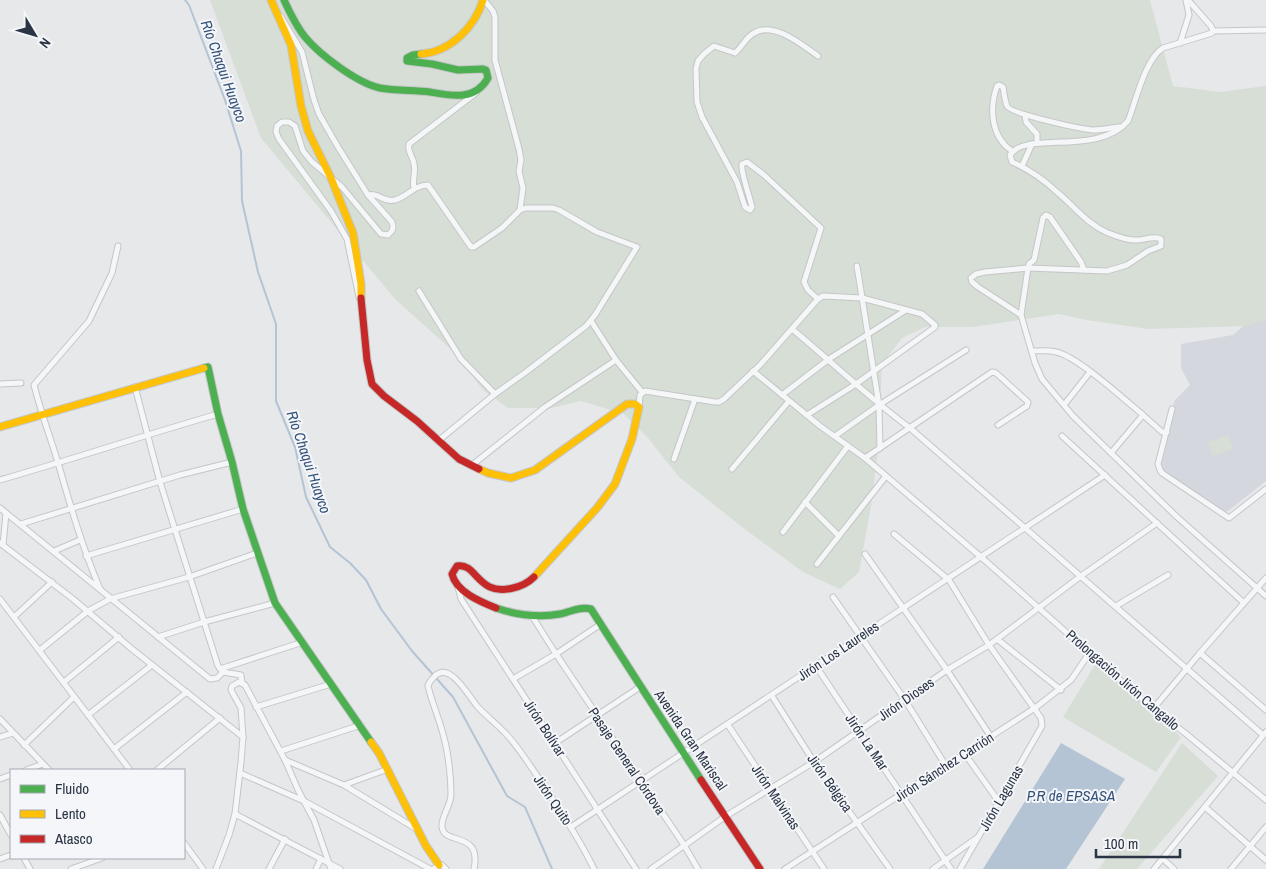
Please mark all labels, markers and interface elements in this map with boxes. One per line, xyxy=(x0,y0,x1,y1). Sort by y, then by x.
north arrow xyxy=(10,10,60,60)
water label: Río Chaqui Huayco xyxy=(196,17,252,125)
text: N xyxy=(36,34,55,52)
water label: Río Chaqui Huayco xyxy=(282,408,336,516)
street label: Jirón Los Laureles xyxy=(794,617,882,685)
street label: Prolongación Jirón Cangallo xyxy=(1062,626,1184,734)
street label: Jirón Dioses xyxy=(874,673,938,725)
street label: Avenida Gran Mariscal xyxy=(650,686,731,794)
street label: Jirón Bolívar xyxy=(520,696,570,760)
street label: Pasaje General Córdova xyxy=(584,704,670,819)
street label: Jirón La Mar xyxy=(842,710,893,774)
street label: Jirón Sánchez Carrión xyxy=(891,728,997,806)
street label: Jirón Bélgica xyxy=(803,750,857,816)
street label: Jirón Malvinas xyxy=(748,761,804,833)
street label: Jirón Lagunas xyxy=(975,762,1027,834)
legend xyxy=(10,769,185,859)
street label: Jirón Quito xyxy=(530,771,576,829)
text: Fluido xyxy=(55,778,89,799)
water label: P.R de EPSASA xyxy=(1027,785,1115,806)
text: Lento xyxy=(55,803,86,824)
scale bar xyxy=(1096,826,1180,858)
text: Atasco xyxy=(54,828,93,849)
text: 100 m xyxy=(1104,833,1138,854)

